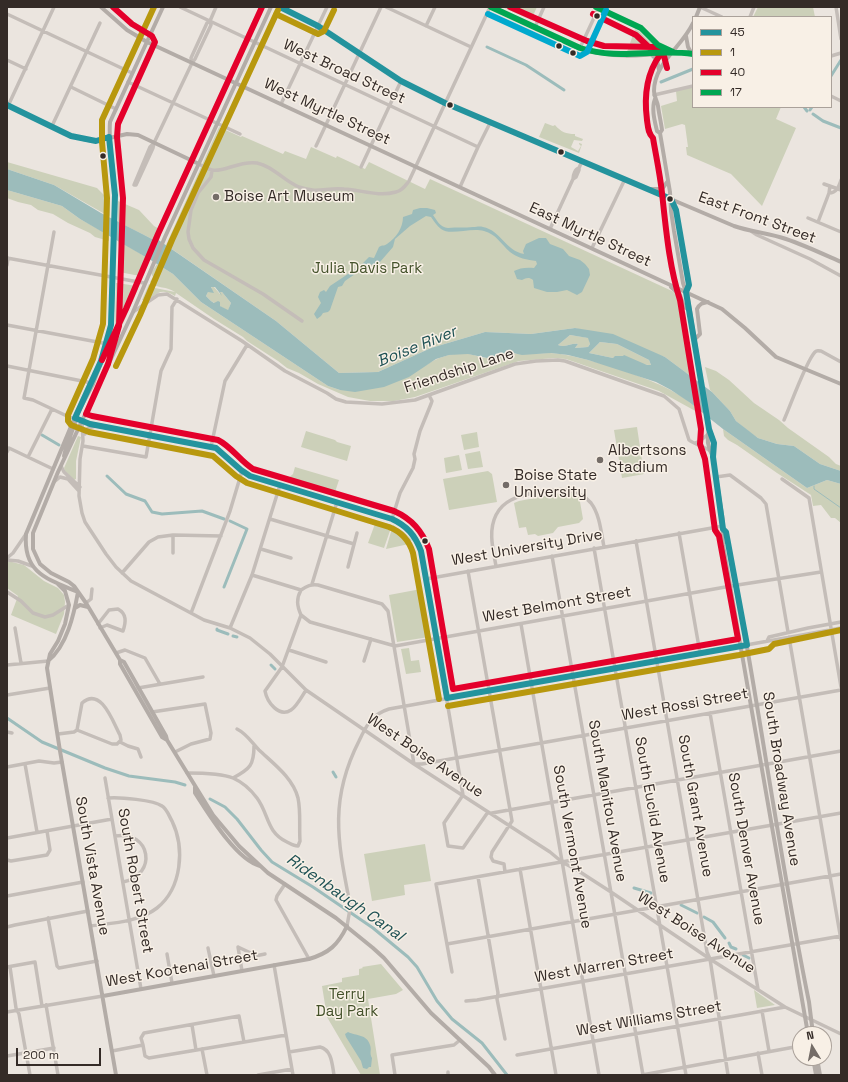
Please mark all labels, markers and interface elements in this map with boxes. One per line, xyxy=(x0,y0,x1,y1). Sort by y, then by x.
unlabelled marker xyxy=(592,11,602,21)
legend xyxy=(692,16,832,108)
text: 45 xyxy=(730,24,745,40)
street label: West Broad Street xyxy=(280,36,408,108)
unlabelled marker xyxy=(554,41,564,51)
text: 1 xyxy=(730,44,735,60)
unlabelled marker xyxy=(568,48,578,58)
text: 40 xyxy=(730,64,745,80)
street label: West Myrtle Street xyxy=(261,75,393,149)
text: 17 xyxy=(730,84,742,100)
unlabelled marker xyxy=(445,100,455,110)
unlabelled marker xyxy=(556,147,566,157)
unlabelled marker xyxy=(98,151,108,161)
place label: Boise Art Museum xyxy=(224,188,354,206)
street label: East Front Street xyxy=(696,188,818,248)
marker: Boise Art Museum xyxy=(211,192,221,202)
unlabelled marker xyxy=(665,194,675,204)
street label: East Myrtle Street xyxy=(526,199,654,271)
park label: Julia Davis Park xyxy=(312,260,422,278)
water label: Boise River xyxy=(374,322,460,372)
street label: Friendship Lane xyxy=(402,345,516,397)
place label: Albertsons Stadium xyxy=(608,442,686,477)
marker: Albertsons Stadium xyxy=(595,455,605,465)
place label: Boise State University xyxy=(514,467,597,502)
marker: Boise State University xyxy=(501,480,511,490)
street label: West University Drive xyxy=(450,526,604,570)
unlabelled marker xyxy=(420,536,430,546)
street label: West Belmont Street xyxy=(481,583,633,627)
street label: West Rossi Street xyxy=(620,685,750,725)
street label: South Broadway Avenue xyxy=(758,690,804,868)
street label: West Boise Avenue xyxy=(363,710,487,802)
street label: South Manitou Avenue xyxy=(584,719,630,883)
street label: South Grant Avenue xyxy=(674,733,716,879)
street label: South Euclid Avenue xyxy=(630,736,674,884)
street label: South Vermont Avenue xyxy=(549,764,595,930)
street label: South Denver Avenue xyxy=(724,771,768,927)
street label: South Vista Avenue xyxy=(71,795,113,937)
street label: South Robert Street xyxy=(113,807,157,955)
water label: Ridenbaugh Canal xyxy=(282,850,408,946)
street label: West Boise Avenue xyxy=(634,888,758,978)
street label: West Warren Street xyxy=(533,945,675,987)
street label: West Kootenai Street xyxy=(105,947,259,991)
park label: Terry Day Park xyxy=(316,986,378,1021)
street label: West Williams Street xyxy=(575,997,723,1041)
north arrow xyxy=(792,1026,832,1066)
text: N xyxy=(805,1028,815,1043)
scale bar xyxy=(18,1040,103,1066)
text: 200 m xyxy=(23,1047,59,1063)

